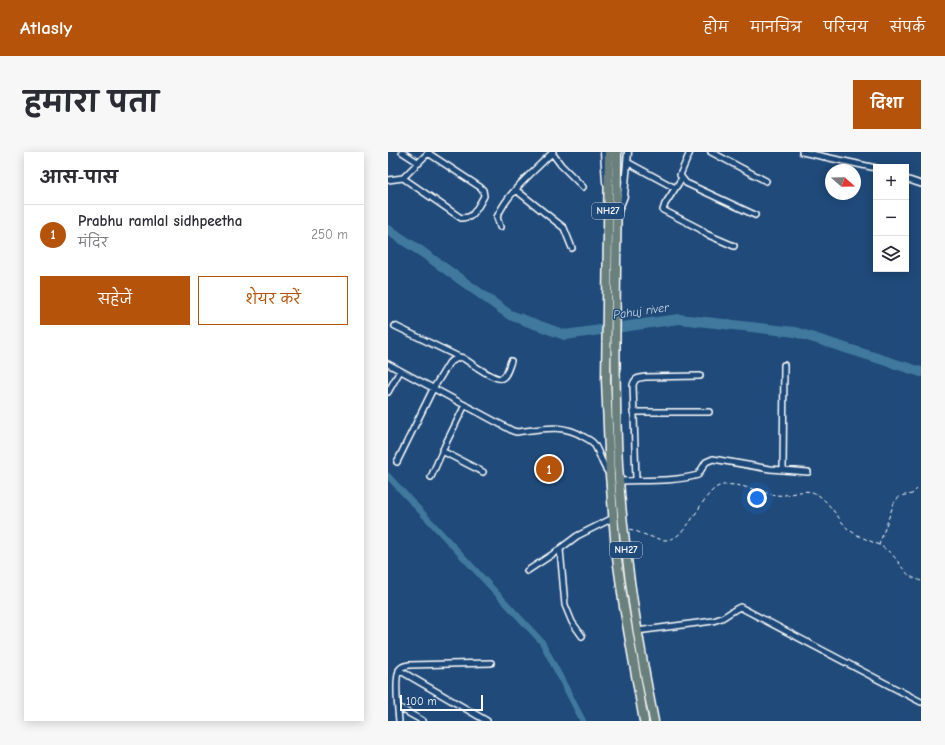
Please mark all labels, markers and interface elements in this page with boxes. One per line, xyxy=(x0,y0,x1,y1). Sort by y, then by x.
text: Atlasly xyxy=(20,17,72,39)
text: होम xyxy=(704,19,728,36)
text: मानचित्र xyxy=(750,19,802,36)
text: परिचय xyxy=(824,19,868,36)
text: संपर्क xyxy=(890,19,925,36)
button: दिशा xyxy=(853,80,921,129)
text: हमारा पता xyxy=(24,87,158,119)
north arrow xyxy=(825,164,861,200)
map controls xyxy=(873,164,909,272)
button: + xyxy=(873,164,909,200)
text: आस-पास xyxy=(40,168,118,187)
button: − xyxy=(873,200,909,236)
road number: NH27 xyxy=(592,203,624,219)
text: Prabhu ramlal sidhpeetha xyxy=(78,212,242,230)
text: 1 xyxy=(50,227,56,242)
text: 250 m xyxy=(311,227,348,242)
text: मंदिर xyxy=(78,235,108,250)
button: layers xyxy=(873,236,909,272)
button: सहेजें xyxy=(40,276,190,325)
button: शेयर करें xyxy=(198,276,348,325)
water label: Pahuj river xyxy=(612,300,671,322)
pin: 1 xyxy=(536,454,562,484)
your location xyxy=(747,488,767,508)
road number: NH27 xyxy=(610,542,642,558)
scale bar xyxy=(400,693,483,712)
text: 100 m xyxy=(406,695,437,708)

